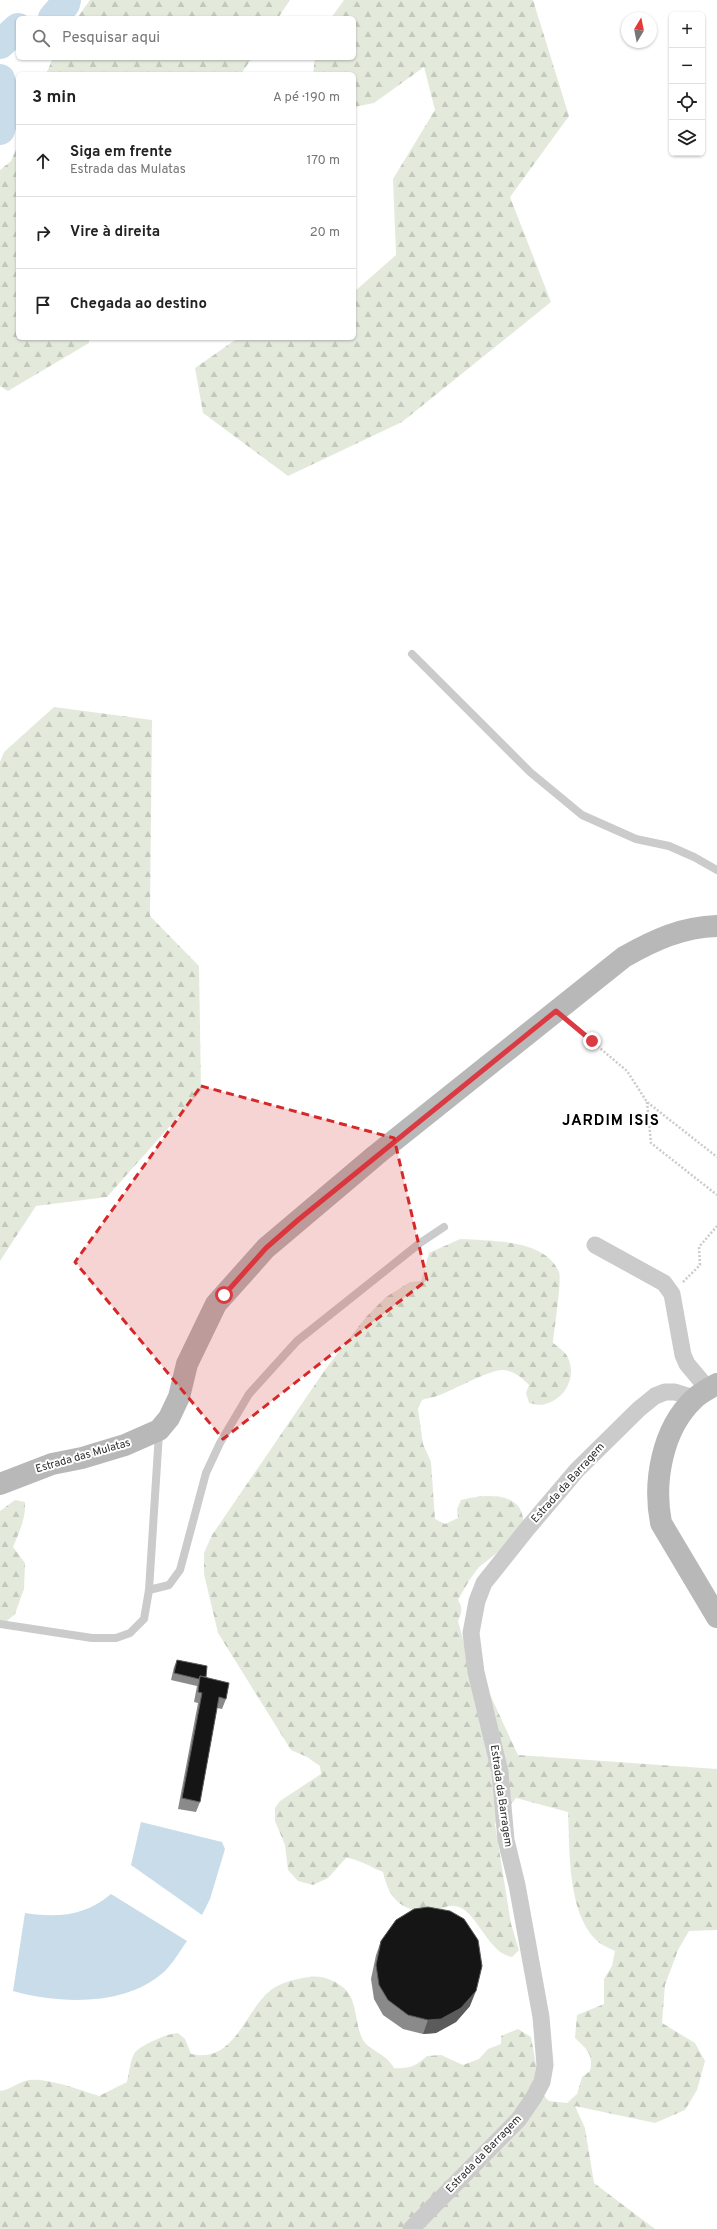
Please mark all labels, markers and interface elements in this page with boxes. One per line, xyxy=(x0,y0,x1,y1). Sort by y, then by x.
north arrow xyxy=(621,12,657,48)
map controls xyxy=(669,12,705,156)
button: + xyxy=(669,12,705,48)
search box xyxy=(16,16,356,60)
icon: search xyxy=(30,27,52,49)
text: Pesquisar aqui xyxy=(62,29,160,48)
button: − xyxy=(669,48,705,84)
button: locate xyxy=(669,84,705,120)
text: 3 min xyxy=(32,87,76,109)
text: A pé · 190 m xyxy=(273,90,340,106)
button: layers xyxy=(669,120,705,156)
text: Siga em frente xyxy=(70,143,172,162)
icon: ahead xyxy=(32,150,54,172)
text: 170 m xyxy=(306,153,340,169)
text: Estrada das Mulatas xyxy=(70,162,186,178)
icon: right xyxy=(32,222,54,244)
text: Vire à direita xyxy=(70,223,160,242)
text: 20 m xyxy=(310,225,340,241)
icon: arrive xyxy=(32,294,54,316)
text: Chegada ao destino xyxy=(70,295,207,314)
route end xyxy=(583,1032,601,1050)
district label: JARDIM ISIS xyxy=(562,1112,660,1131)
route start xyxy=(215,1286,233,1304)
street label: Estrada das Mulatas xyxy=(34,1436,132,1476)
street label: Estrada da Barragem xyxy=(528,1440,608,1526)
street label: Estrada da Barragem xyxy=(487,1744,515,1848)
street label: Estrada da Barragem xyxy=(443,2112,525,2196)

